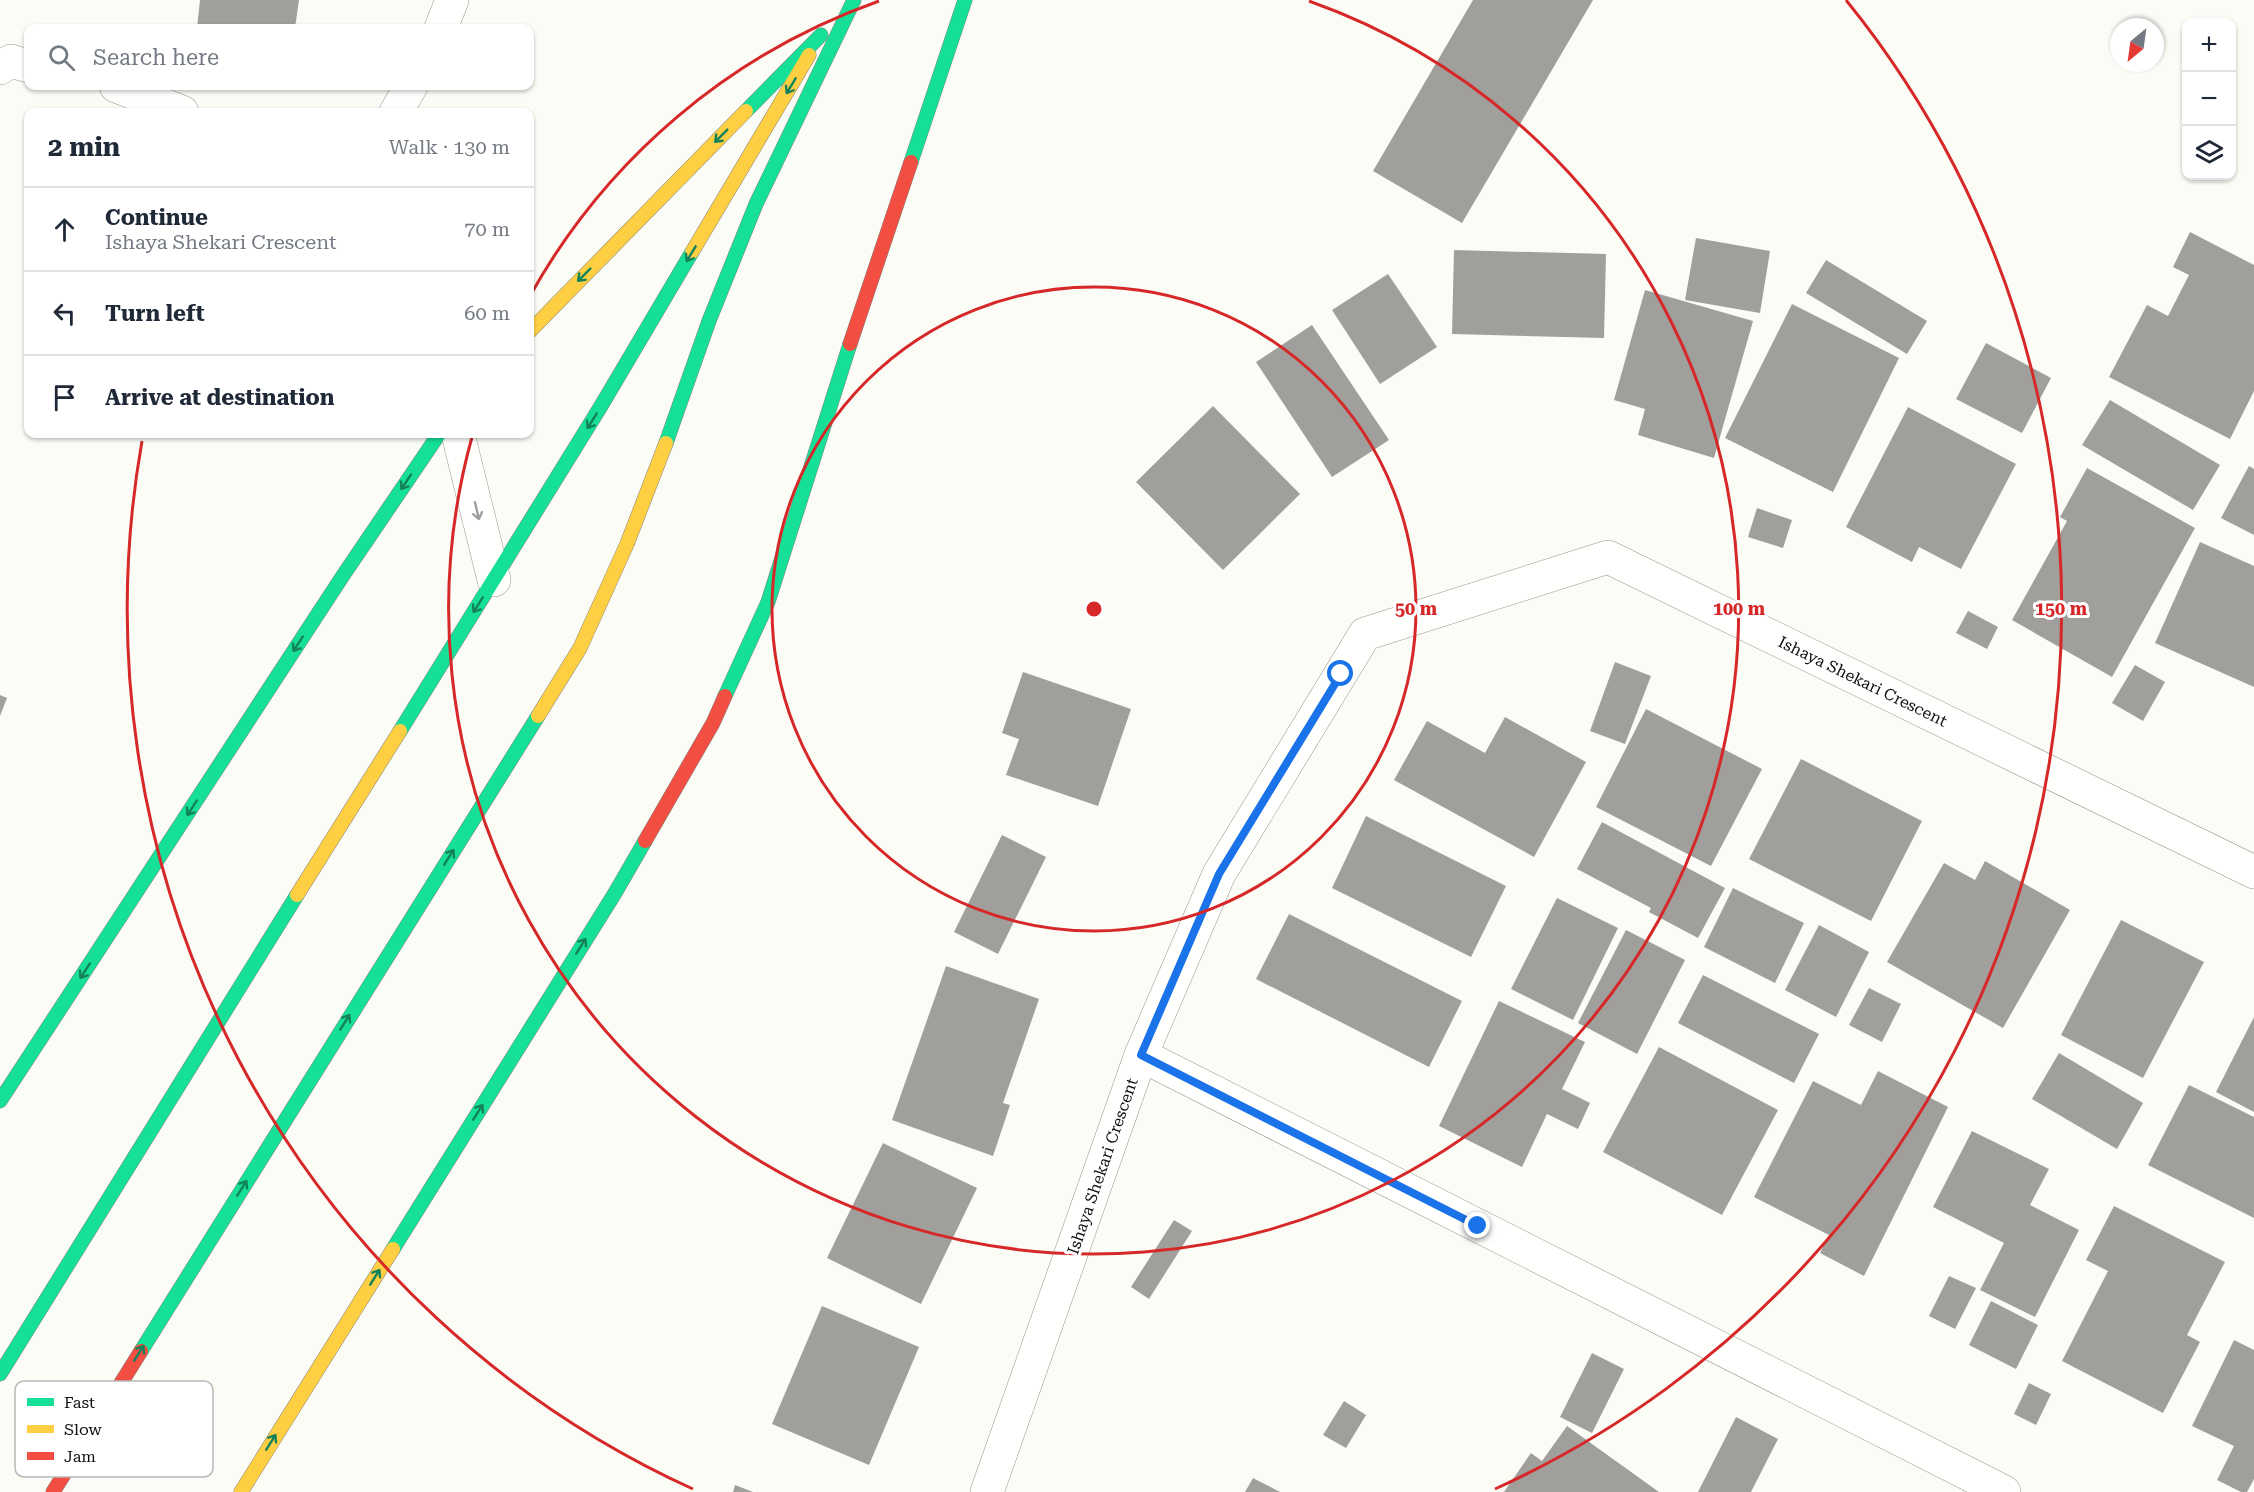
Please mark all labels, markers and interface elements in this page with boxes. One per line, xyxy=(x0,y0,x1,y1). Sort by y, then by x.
north arrow xyxy=(2110,18,2164,72)
map controls xyxy=(2182,18,2236,180)
button: + xyxy=(2182,18,2236,72)
search box xyxy=(24,24,534,90)
icon: search xyxy=(45,41,78,74)
text: Search here xyxy=(93,45,219,70)
button: − xyxy=(2182,72,2236,126)
one-way arrow xyxy=(785,77,797,94)
button: layers xyxy=(2182,126,2236,180)
one-way arrow xyxy=(714,129,729,144)
text: 2 min xyxy=(48,132,120,162)
text: Walk · 130 m xyxy=(389,135,510,159)
text: Continue xyxy=(105,205,208,230)
icon: ahead xyxy=(48,213,81,246)
text: 70 m xyxy=(464,217,510,241)
text: Ishaya Shekari Crescent xyxy=(105,230,337,254)
one-way arrow xyxy=(685,245,697,262)
one-way arrow xyxy=(577,267,591,282)
icon: left xyxy=(48,297,81,330)
text: Turn left xyxy=(105,301,205,326)
text: 60 m xyxy=(464,301,510,325)
icon: arrive xyxy=(48,381,81,414)
text: Arrive at destination xyxy=(105,385,334,410)
one-way arrow xyxy=(585,412,597,429)
one-way arrow xyxy=(400,473,412,490)
one-way arrow xyxy=(471,501,483,520)
one-way arrow xyxy=(472,596,484,613)
text: 50 m xyxy=(1395,598,1438,619)
text: 100 m xyxy=(1713,598,1766,619)
text: 150 m xyxy=(2035,598,2088,619)
centre of rings xyxy=(1084,599,1104,619)
street label: Ishaya Shekari Crescent xyxy=(1775,632,1950,731)
one-way arrow xyxy=(292,636,305,653)
route start xyxy=(1327,660,1353,686)
one-way arrow xyxy=(185,799,197,816)
one-way arrow xyxy=(443,849,455,866)
one-way arrow xyxy=(576,938,588,955)
one-way arrow xyxy=(79,962,91,979)
one-way arrow xyxy=(340,1014,352,1031)
street label: Ishaya Shekari Crescent xyxy=(1063,1075,1142,1257)
one-way arrow xyxy=(473,1104,485,1121)
one-way arrow xyxy=(237,1180,249,1197)
route end xyxy=(1464,1212,1490,1238)
one-way arrow xyxy=(369,1269,381,1286)
one-way arrow xyxy=(134,1345,146,1362)
legend xyxy=(15,1381,213,1477)
text: Fast xyxy=(64,1393,95,1412)
text: Slow xyxy=(64,1420,102,1439)
one-way arrow xyxy=(266,1434,278,1451)
text: Jam xyxy=(64,1447,96,1466)

